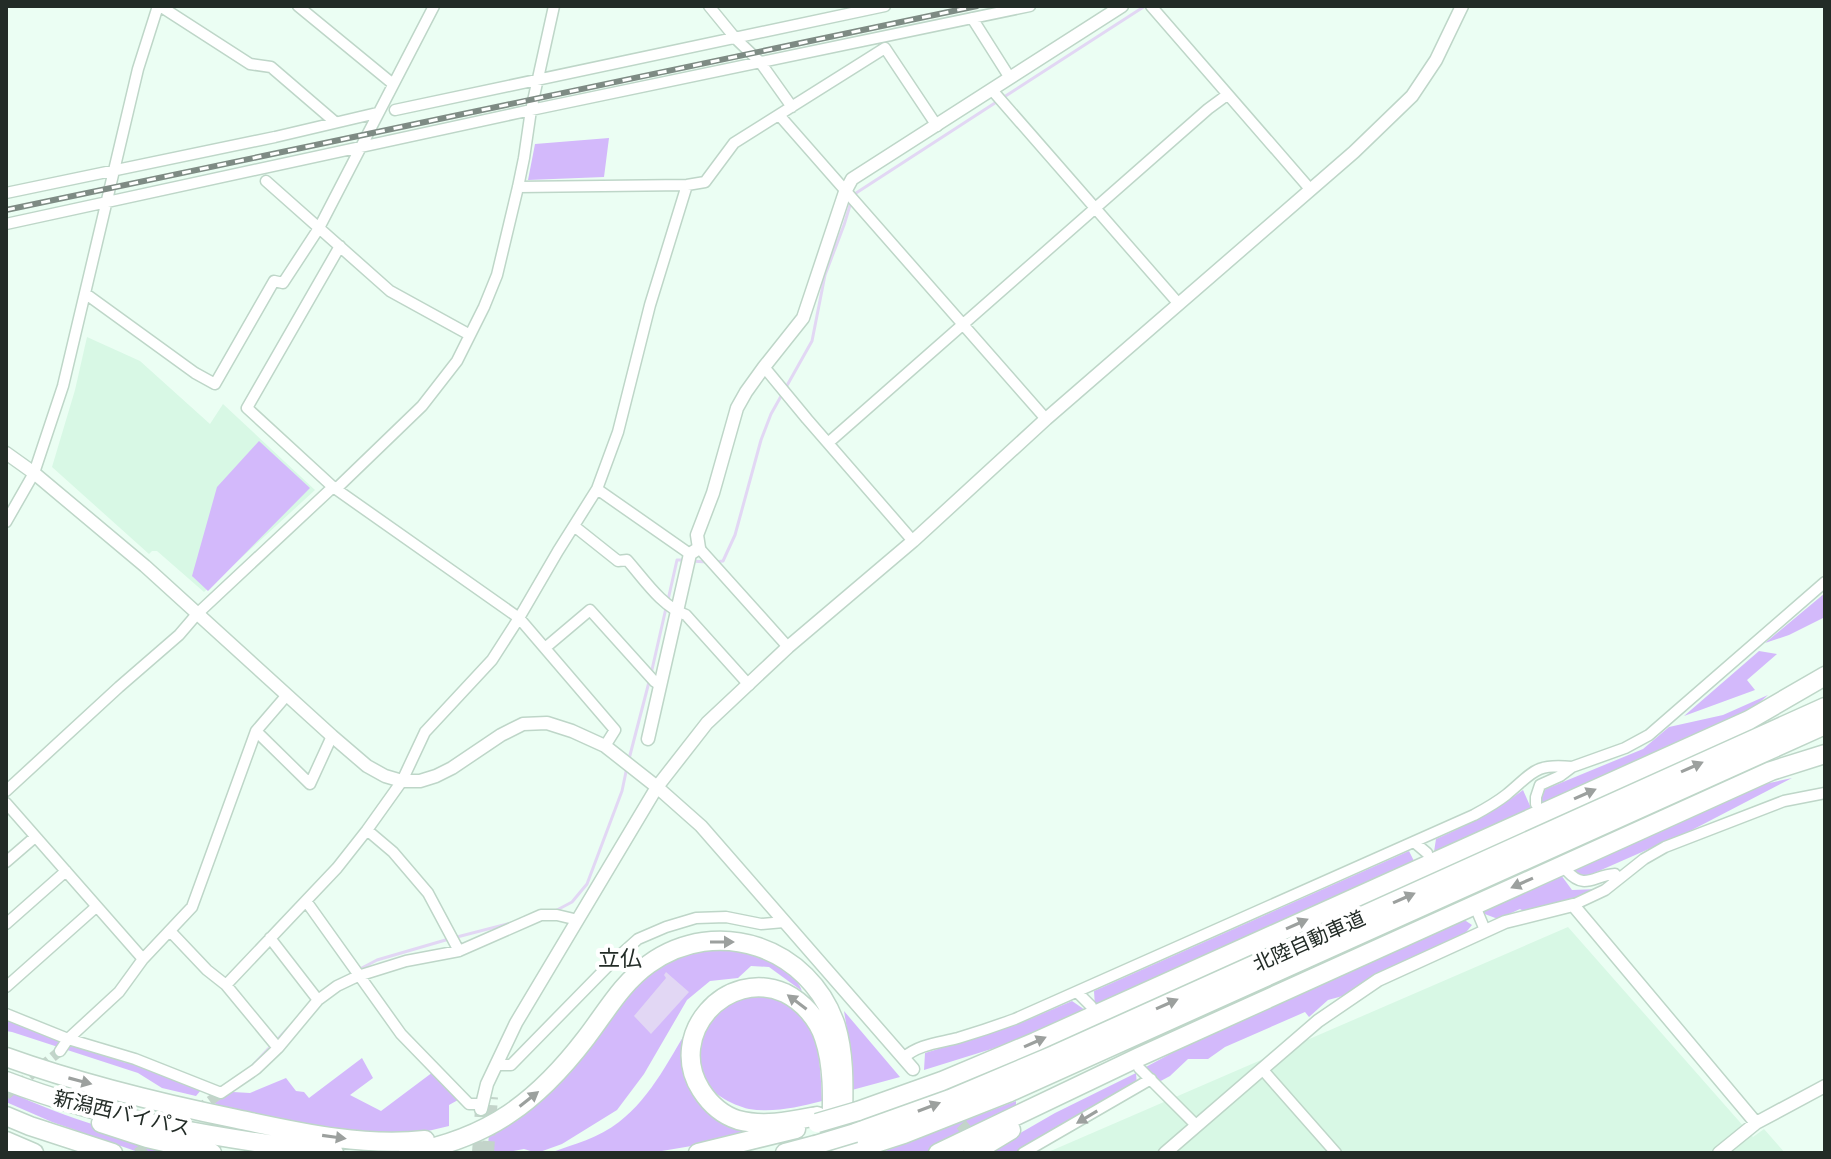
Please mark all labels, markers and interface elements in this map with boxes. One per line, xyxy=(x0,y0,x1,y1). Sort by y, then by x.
one-way arrow xyxy=(1680,760,1704,774)
one-way arrow xyxy=(1574,787,1597,800)
one-way arrow xyxy=(1510,877,1533,890)
one-way arrow xyxy=(1393,891,1416,904)
street label: 北陸自動車道 xyxy=(1249,905,1369,977)
one-way arrow xyxy=(1285,917,1309,930)
one-way arrow xyxy=(710,936,736,948)
district label: 立仏 xyxy=(598,944,642,972)
one-way arrow xyxy=(786,994,808,1010)
one-way arrow xyxy=(1155,998,1179,1011)
one-way arrow xyxy=(1023,1035,1047,1049)
one-way arrow xyxy=(68,1076,93,1088)
street label: 新潟西バイパス xyxy=(51,1085,193,1141)
one-way arrow xyxy=(519,1092,539,1108)
one-way arrow xyxy=(917,1100,941,1113)
one-way arrow xyxy=(1076,1110,1098,1124)
one-way arrow xyxy=(322,1131,347,1144)

